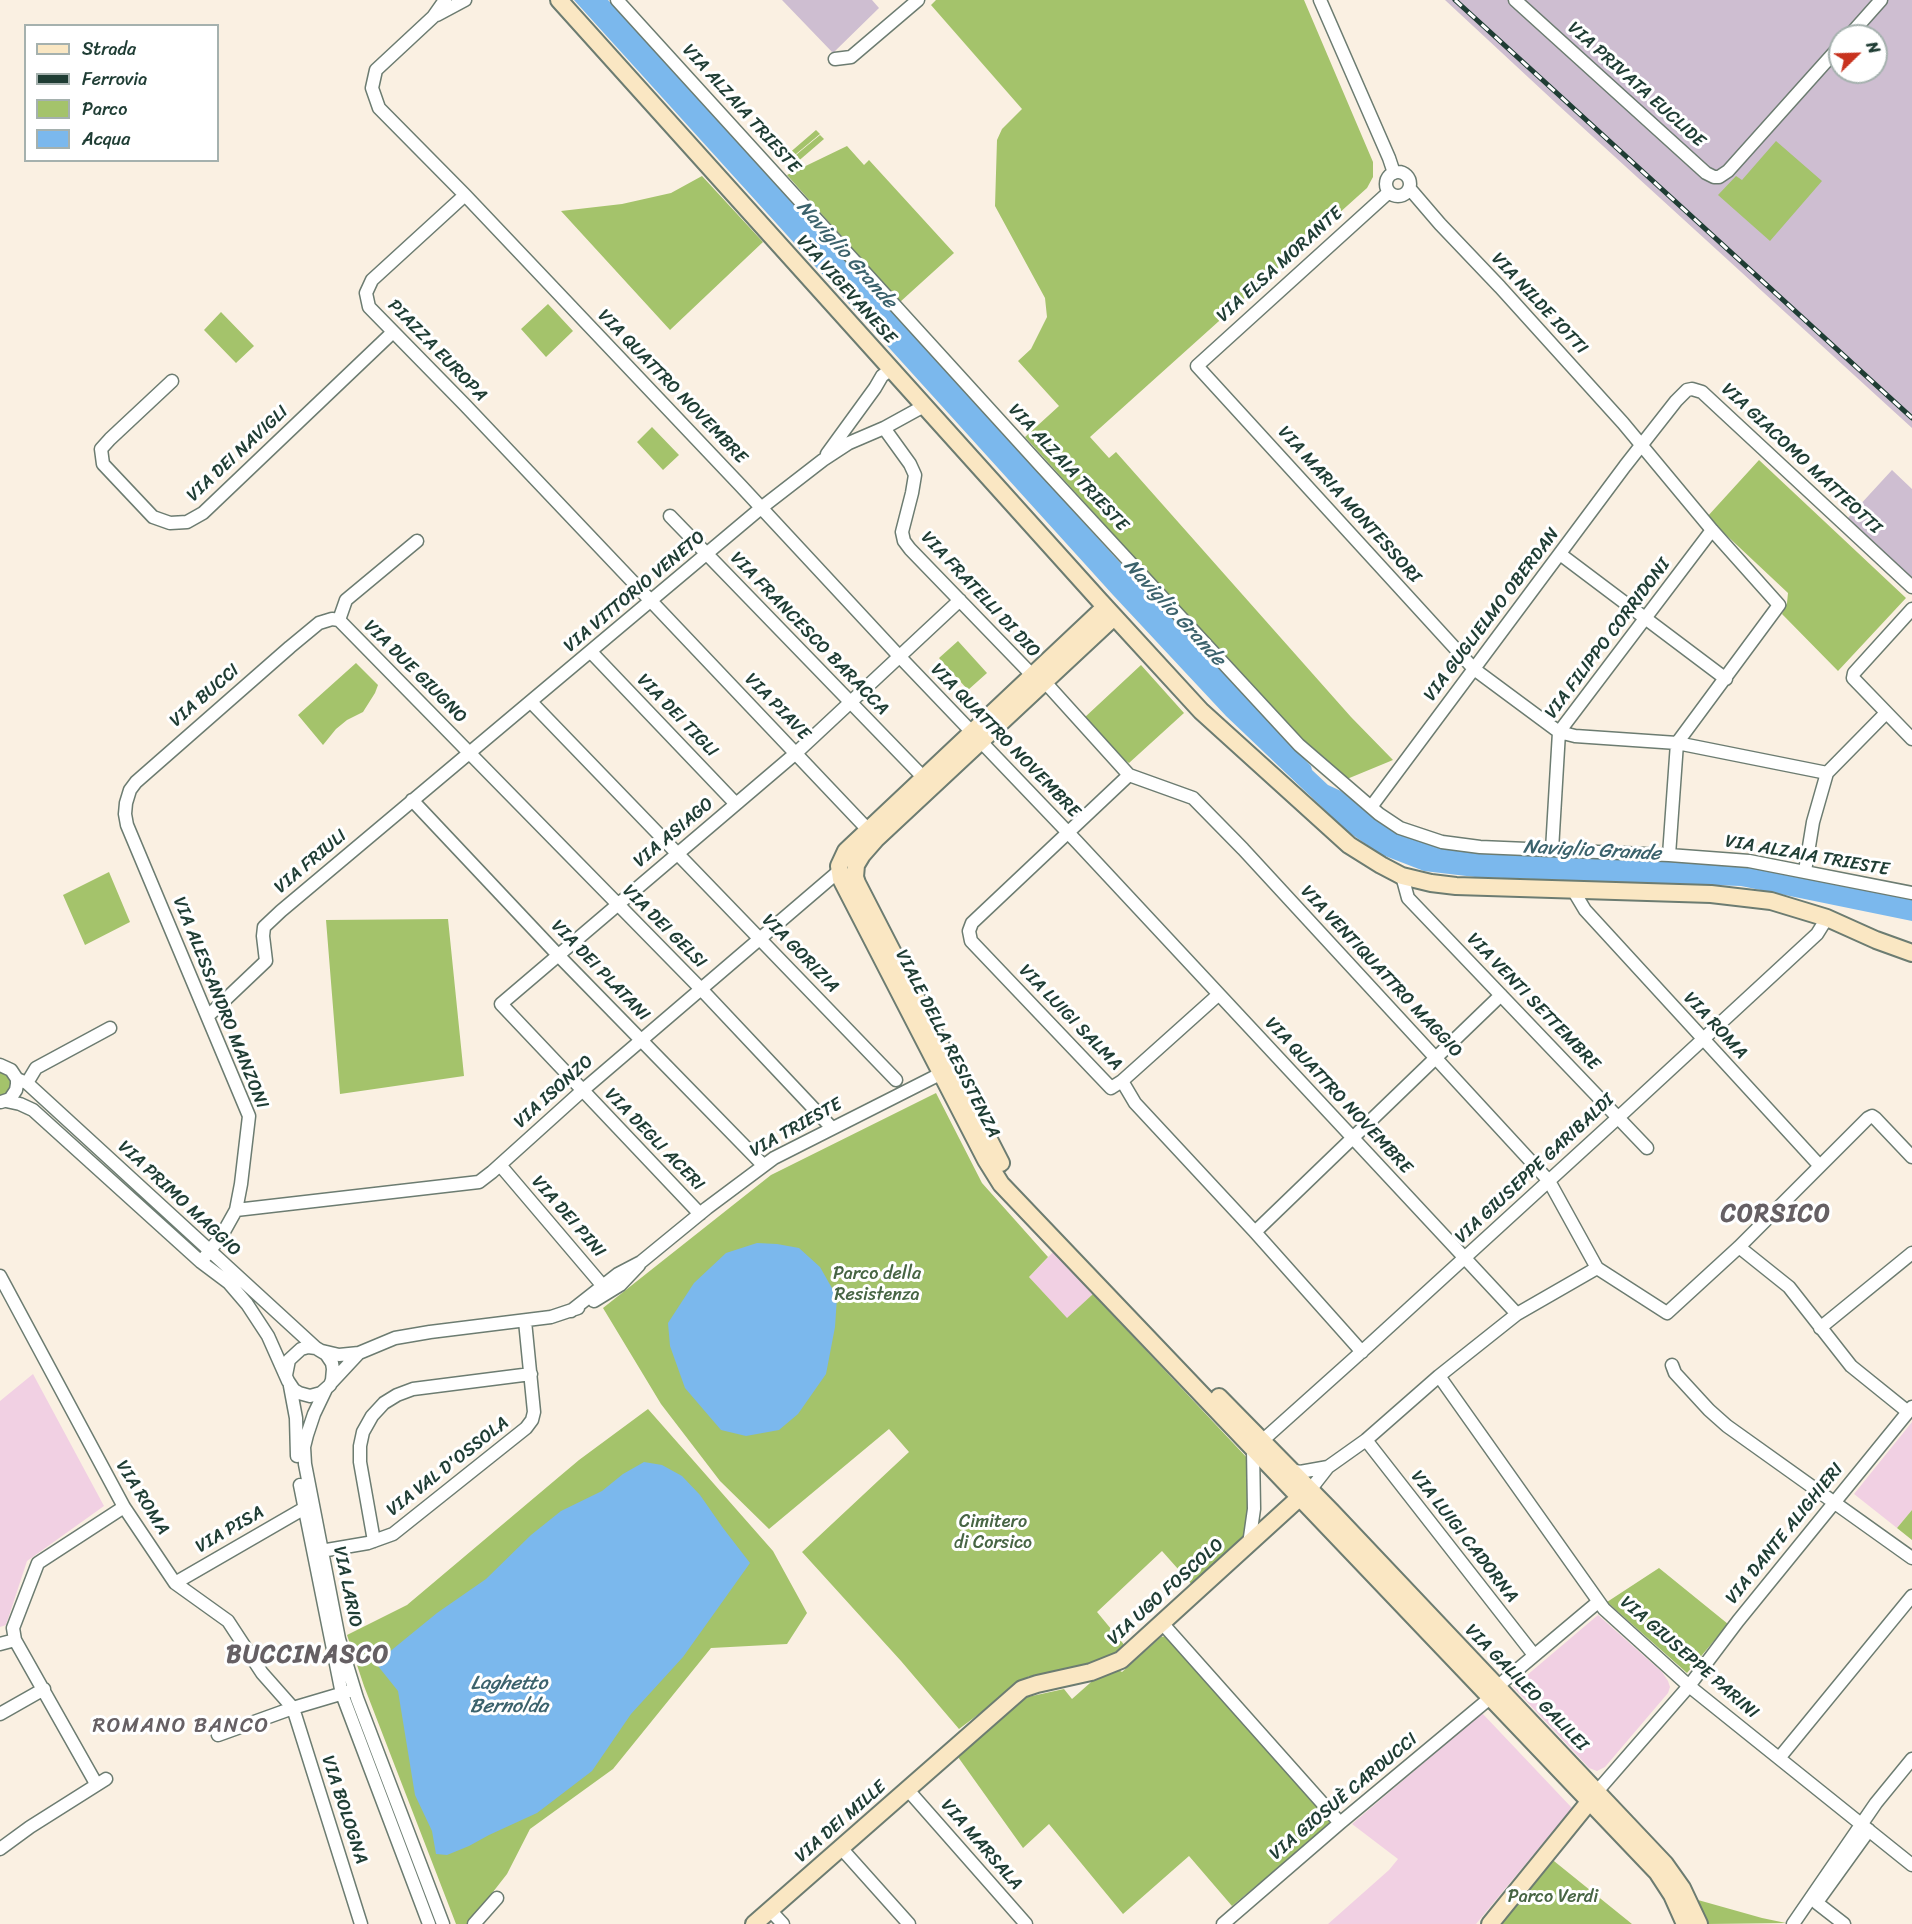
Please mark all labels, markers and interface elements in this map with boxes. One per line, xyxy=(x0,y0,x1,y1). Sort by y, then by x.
street label: VIA PRIVATA EUCLIDE xyxy=(1563,18,1709,152)
legend xyxy=(24,24,219,162)
north arrow xyxy=(1828,24,1888,84)
text: Strada xyxy=(82,33,136,65)
text: N xyxy=(1858,37,1889,58)
street label: VIA ALZAIA TRIESTE xyxy=(677,40,805,178)
text: Ferrovia xyxy=(82,63,147,95)
text: Parco xyxy=(82,93,127,125)
text: Acqua xyxy=(82,123,130,155)
water label: Naviglio Grande xyxy=(791,196,901,314)
street label: VIA ELSA MORANTE xyxy=(1213,203,1347,327)
street label: VIA VIGEVANESE xyxy=(791,231,901,349)
street label: VIA NILDE IOTTI xyxy=(1486,249,1592,359)
street label: PIAZZA EUROPA xyxy=(383,295,491,407)
street label: VIA QUATTRO NOVEMBRE xyxy=(593,305,751,469)
street label: VIA GIACOMO MATTEOTTI xyxy=(1716,379,1886,539)
street label: VIA ALZAIA TRIESTE xyxy=(1003,400,1133,536)
street label: VIA DEI NAVIGLI xyxy=(183,402,293,506)
street label: VIA MARIA MONTESSORI xyxy=(1273,422,1425,588)
street label: VIA GUGLIELMO OBERDAN xyxy=(1420,524,1564,706)
street label: VIA VITTORIO VENETO xyxy=(560,527,710,657)
street label: VIA FRATELLI DI DIO xyxy=(916,527,1044,663)
street label: VIA FRANCESCO BARACCA xyxy=(725,548,893,720)
water label: Naviglio Grande xyxy=(1118,554,1230,672)
street label: VIA FILIPPO CORRIDONI xyxy=(1541,555,1675,723)
street label: VIA DUE GIUGNO xyxy=(359,616,471,728)
street label: VIA QUATTRO NOVEMBRE xyxy=(926,659,1084,823)
street label: VIA BUCCI xyxy=(166,660,244,732)
street label: VIA PIAVE xyxy=(740,669,814,745)
street label: VIA DEI TIGLI xyxy=(632,670,722,762)
street label: VIA ASIAGO xyxy=(630,793,718,873)
street label: VIA FRIULI xyxy=(270,826,352,898)
street label: VIA ALZAIA TRIESTE xyxy=(1723,831,1891,881)
water label: Naviglio Grande xyxy=(1523,835,1661,867)
street label: VIA DEI GELSI xyxy=(618,881,710,973)
street label: VIA VENTIQUATTRO MAGGIO xyxy=(1296,881,1466,1063)
street label: VIA ALESSANDRO MANZONI xyxy=(168,894,272,1112)
street label: VIA GORIZIA xyxy=(757,910,843,998)
street label: VIA DEI PLATANI xyxy=(546,916,654,1026)
street label: VIA VENTI SETTEMBRE xyxy=(1462,929,1604,1075)
street label: VIALE DELLA RESISTENZA xyxy=(890,946,1004,1142)
street label: VIA LUIGI SALMA xyxy=(1014,960,1126,1076)
street label: VIA ROMA xyxy=(1678,988,1752,1064)
street label: VIA QUATTRO NOVEMBRE xyxy=(1260,1013,1416,1179)
street label: VIA ISONZO xyxy=(510,1051,598,1133)
street label: VIA DEGLI ACERI xyxy=(600,1084,708,1196)
street label: VIA GIUSEPPE GARIBALDI xyxy=(1451,1090,1619,1248)
street label: VIA TRIESTE xyxy=(746,1094,846,1162)
street label: VIA PRIMO MAGGIO xyxy=(113,1136,245,1262)
street label: VIA DEI PINI xyxy=(527,1172,609,1262)
district label: CORSICO xyxy=(1723,1201,1829,1229)
park label: Parco della Resistenza xyxy=(833,1263,921,1306)
street label: VIA VAL D'OSSOLA xyxy=(383,1413,513,1521)
street label: VIA ROMA xyxy=(111,1457,173,1539)
street label: VIA DANTE ALIGHIERI xyxy=(1722,1459,1848,1609)
street label: VIA LUIGI CADORNA xyxy=(1406,1467,1522,1607)
street label: VIA PISA xyxy=(192,1502,268,1558)
park label: Cimitero di Corsico xyxy=(954,1511,1032,1553)
street label: VIA UGO FOSCOLO xyxy=(1103,1534,1229,1650)
street label: VIA LARIO xyxy=(328,1544,366,1630)
street label: VIA GIUSEPPE PARINI xyxy=(1615,1592,1763,1724)
street label: VIA GALILEO GALILEI xyxy=(1460,1620,1592,1756)
district label: BUCCINASCO xyxy=(228,1642,388,1670)
water label: Laghetto Bernolda xyxy=(470,1672,548,1719)
district label: ROMANO BANCO xyxy=(92,1714,270,1740)
street label: VIA GIOSUÈ CARDUCCI xyxy=(1266,1729,1422,1865)
street label: VIA BOLOGNA xyxy=(316,1753,372,1867)
street label: VIA DEI MILLE xyxy=(791,1777,891,1867)
street label: VIA MARSALA xyxy=(936,1795,1026,1895)
park label: Parco Verdi xyxy=(1508,1886,1598,1908)

